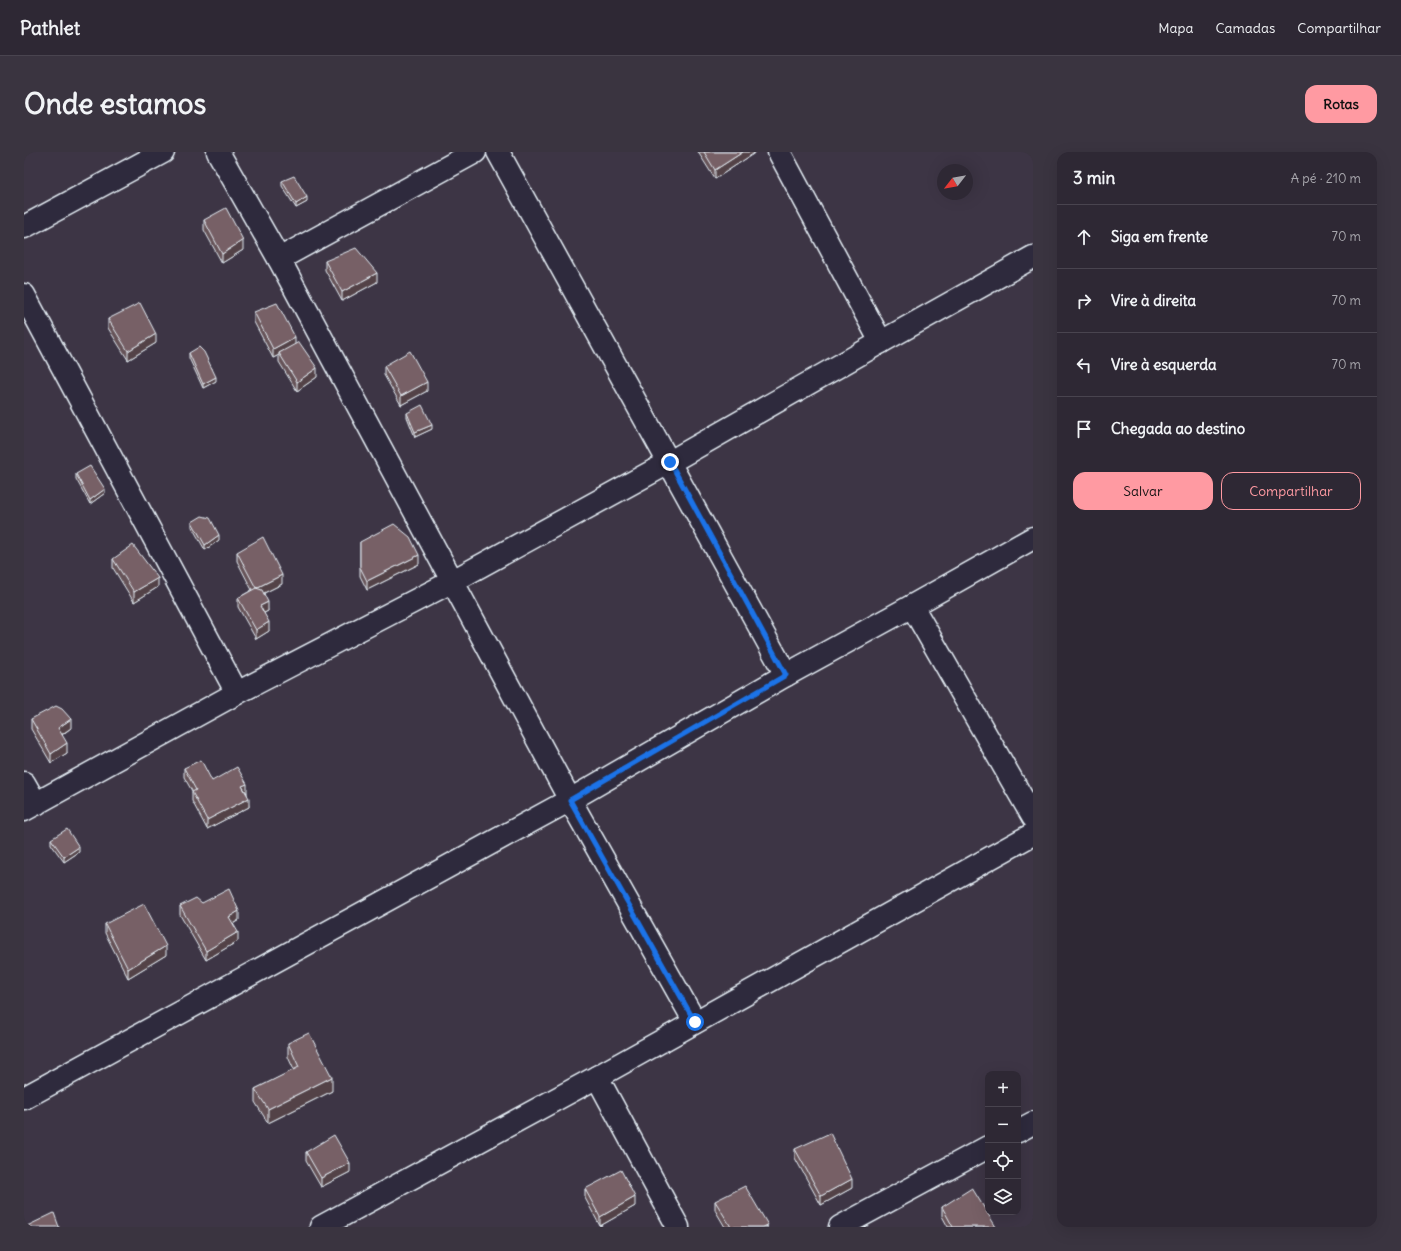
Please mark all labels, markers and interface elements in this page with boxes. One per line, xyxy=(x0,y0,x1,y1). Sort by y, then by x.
text: Pathlet xyxy=(20,16,80,40)
text: Mapa xyxy=(1158,19,1193,37)
text: Camadas xyxy=(1215,19,1275,37)
text: Compartilhar xyxy=(1297,19,1381,37)
button: Rotas xyxy=(1305,85,1377,123)
text: Onde estamos xyxy=(24,86,206,122)
north arrow xyxy=(937,164,973,200)
text: 3 min xyxy=(1073,167,1115,189)
text: A pé · 210 m xyxy=(1291,170,1361,187)
icon: ahead xyxy=(1073,226,1095,248)
text: Siga em frente xyxy=(1111,227,1208,246)
text: 70 m xyxy=(1332,228,1361,245)
icon: right xyxy=(1073,290,1095,312)
text: Vire à direita xyxy=(1111,291,1196,310)
text: 70 m xyxy=(1332,292,1361,309)
icon: left xyxy=(1073,354,1095,376)
text: Vire à esquerda xyxy=(1111,355,1217,374)
text: 70 m xyxy=(1332,356,1361,373)
icon: arrive xyxy=(1073,418,1095,440)
text: Chegada ao destino xyxy=(1111,419,1245,438)
route end xyxy=(661,453,679,471)
button: Salvar xyxy=(1073,472,1213,510)
button: Compartilhar xyxy=(1221,472,1361,510)
route start xyxy=(686,1013,704,1031)
map controls xyxy=(985,1071,1021,1215)
button: + xyxy=(985,1071,1021,1107)
button: − xyxy=(985,1107,1021,1143)
button: locate xyxy=(985,1143,1021,1179)
button: layers xyxy=(985,1179,1021,1215)

